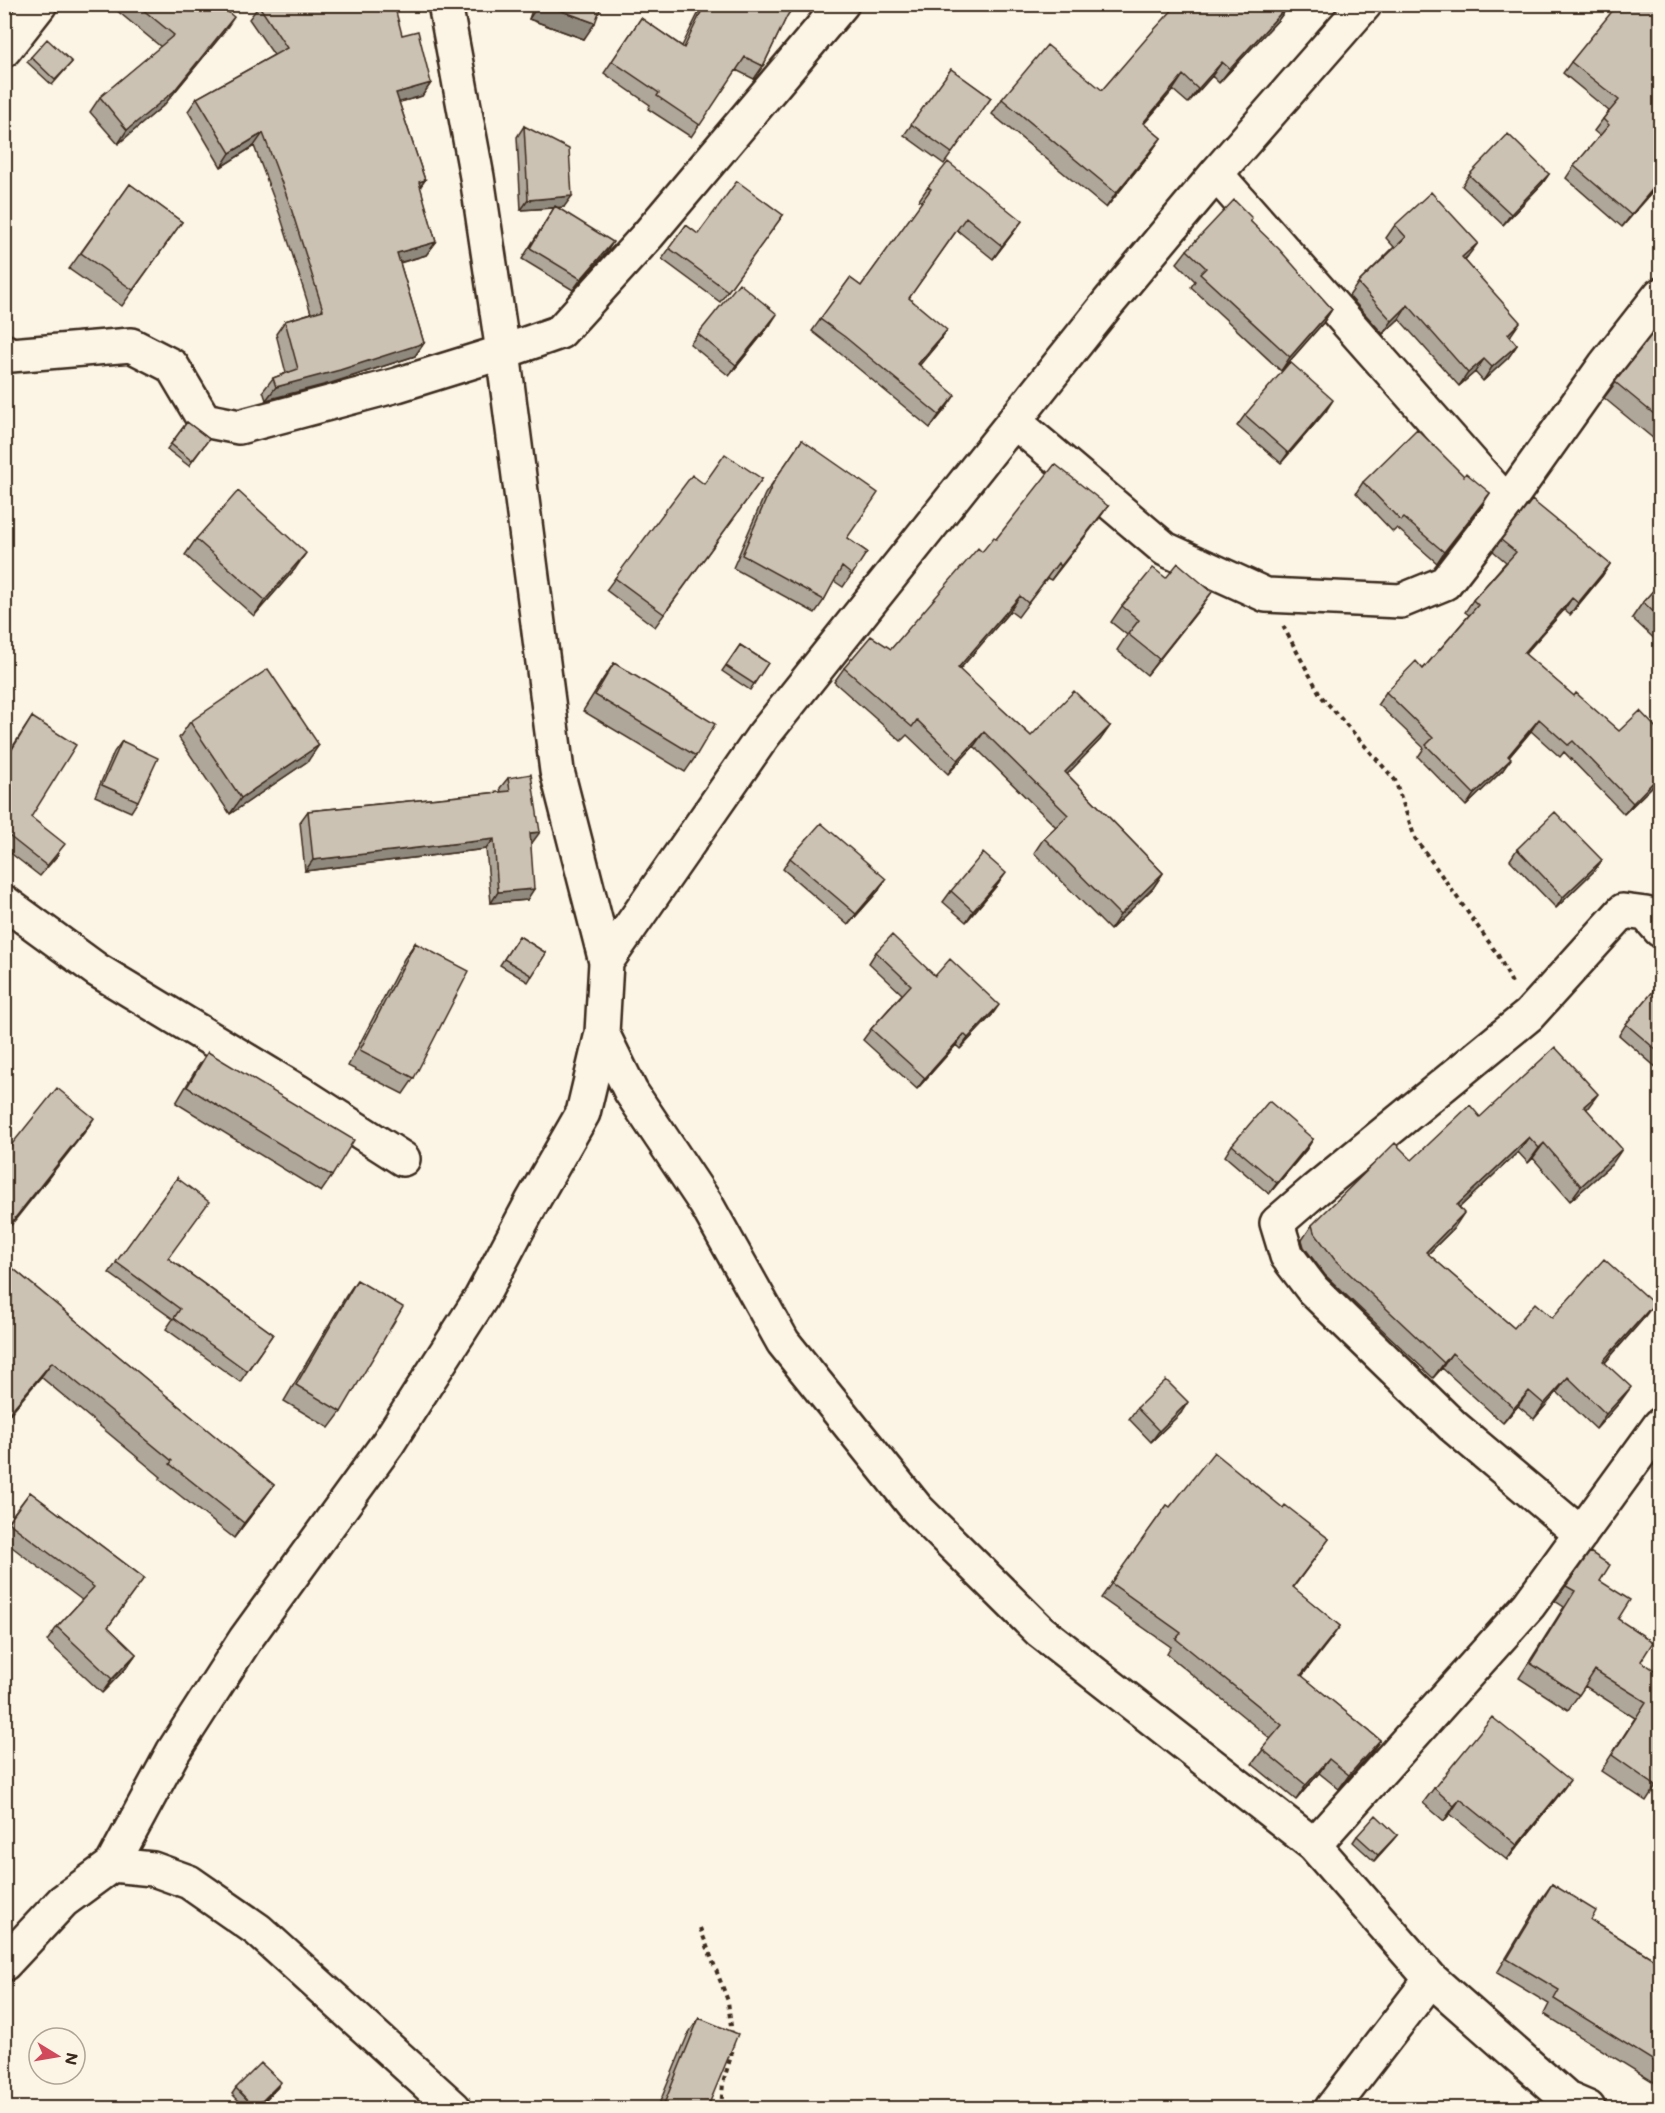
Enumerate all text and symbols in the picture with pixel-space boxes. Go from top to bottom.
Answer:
north arrow [27,2026,87,2086]
text: N [61,2051,84,2067]

